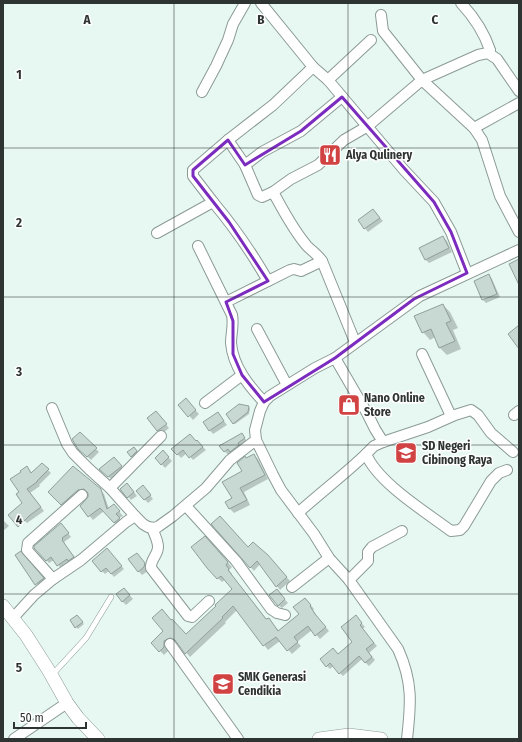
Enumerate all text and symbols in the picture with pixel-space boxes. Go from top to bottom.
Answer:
text: A [82,12,91,27]
text: B [257,12,265,27]
text: C [432,12,439,27]
text: 1 [16,67,22,82]
restaurant icon: Alya Qulinery [317,142,343,168]
place label: Alya Qulinery [345,148,413,162]
text: 2 [15,215,22,230]
text: 3 [15,364,22,379]
place label: Nano Online Store [364,391,425,419]
shop icon: Nano Online Store [336,392,362,418]
place label: SD Negeri Cibinong Raya [422,439,492,467]
school or university icon: SD Negeri Cibinong Raya [393,440,419,466]
text: 4 [16,512,23,527]
text: 5 [16,660,22,675]
place label: SMK Generasi Cendikia [238,670,306,698]
school or university icon: SMK Generasi Cendikia [210,671,236,697]
scale bar [14,704,86,730]
text: 50 m [20,711,44,725]

